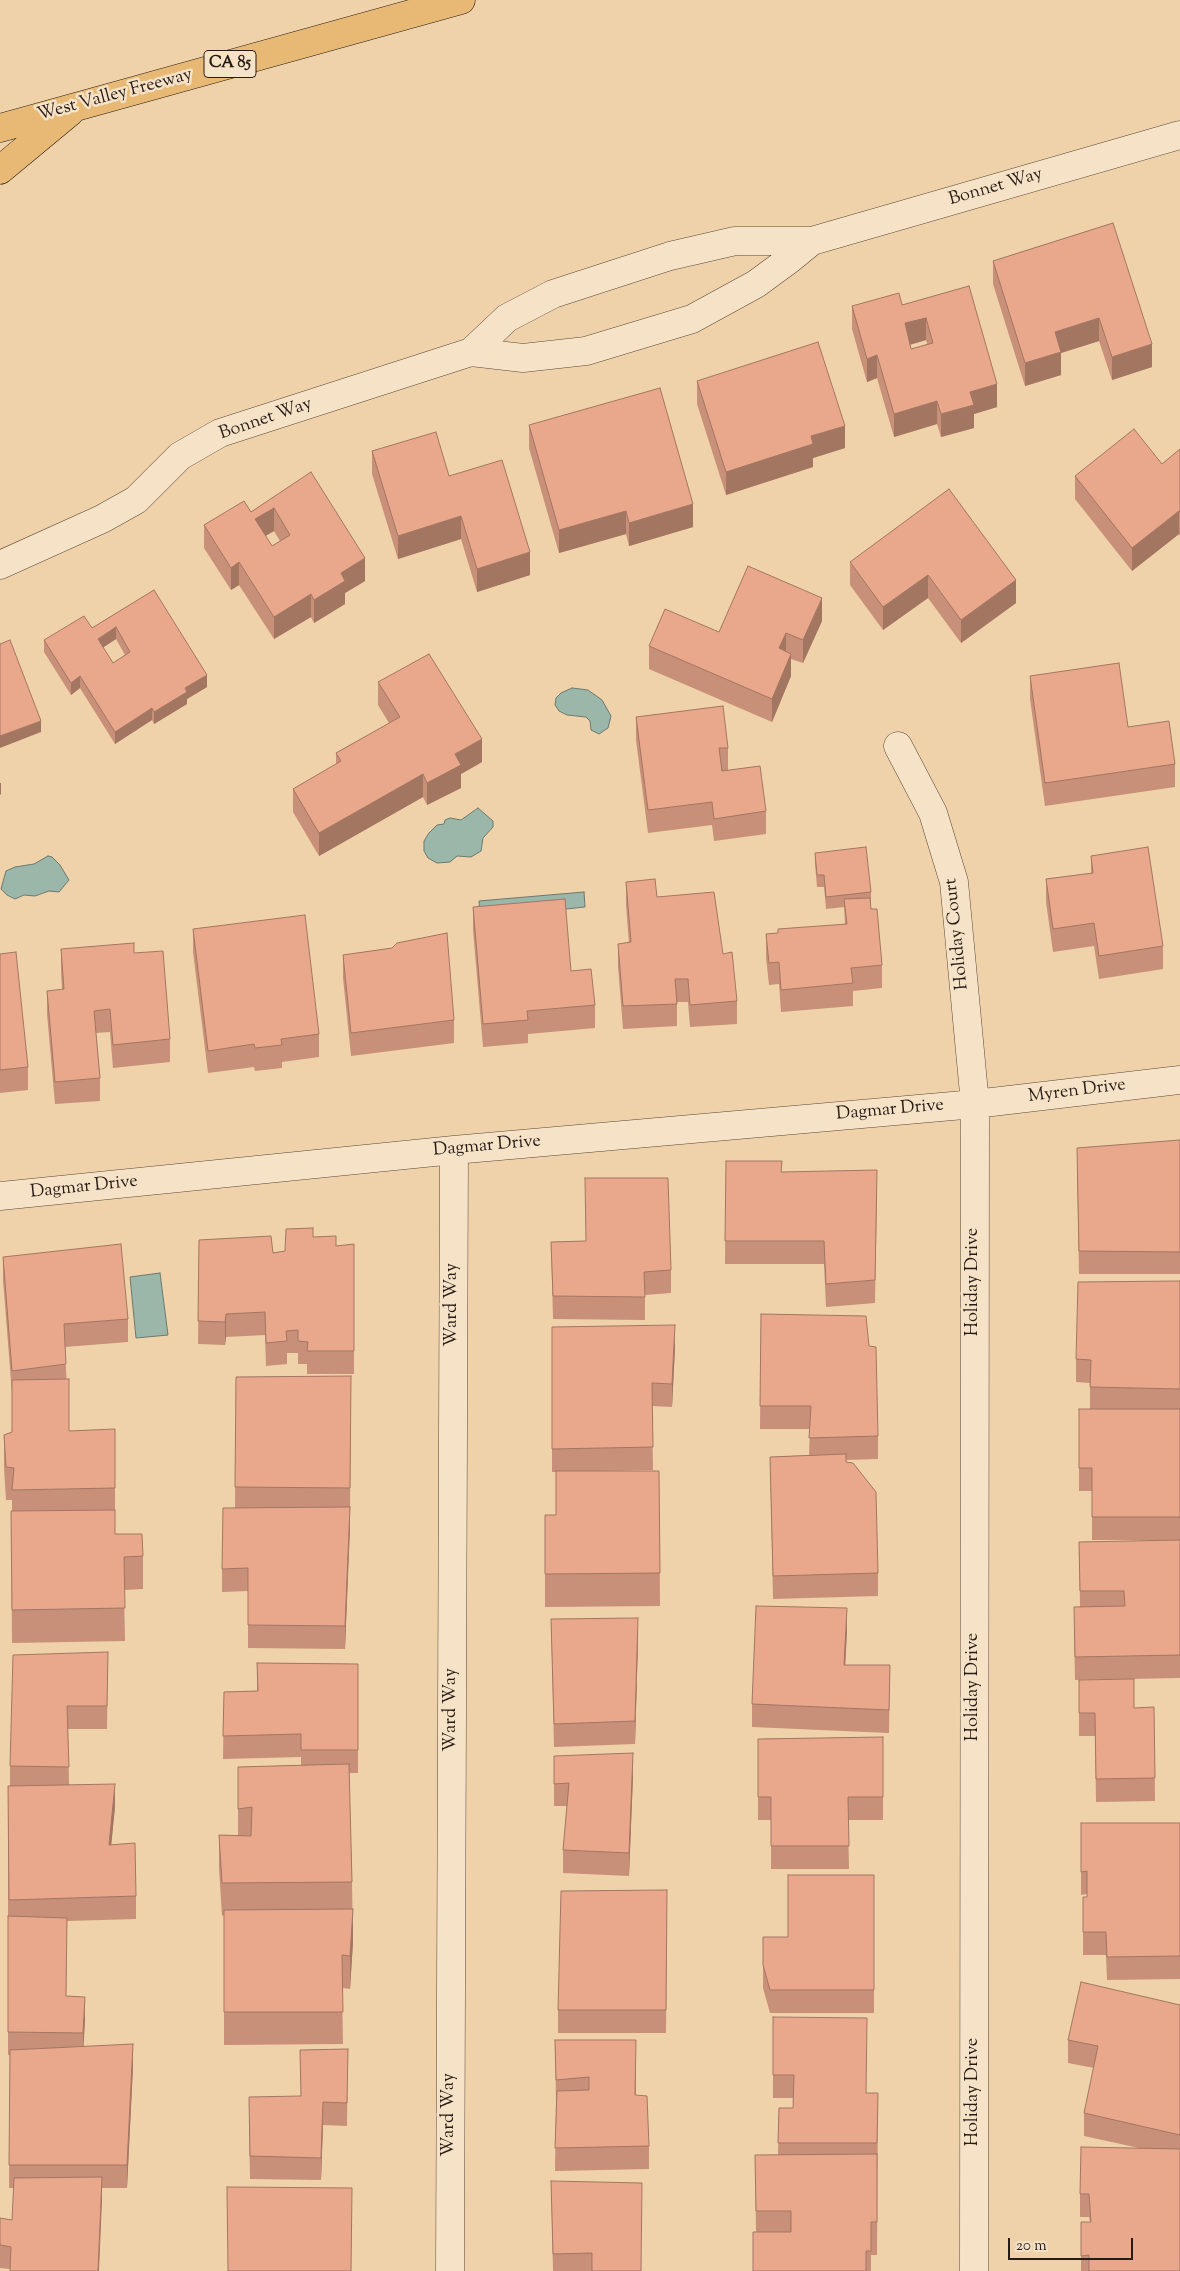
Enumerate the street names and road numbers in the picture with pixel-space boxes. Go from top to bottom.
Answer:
road number: CA 85 [204,51,256,78]
street label: West Valley Freeway [35,65,195,127]
street label: Bonnet Way [947,164,1045,212]
street label: Bonnet Way [217,394,315,446]
street label: Holiday Court [941,877,975,991]
street label: Myren Drive [1027,1075,1127,1109]
street label: Dagmar Drive [835,1096,945,1126]
street label: Dagmar Drive [432,1132,542,1162]
street label: Dagmar Drive [29,1172,139,1204]
street label: Holiday Drive [963,1228,985,1336]
street label: Ward Way [442,1263,464,1347]
street label: Holiday Drive [963,1633,985,1741]
street label: Ward Way [441,1668,463,1752]
street label: Holiday Drive [963,2038,985,2146]
street label: Ward Way [439,2073,461,2157]

